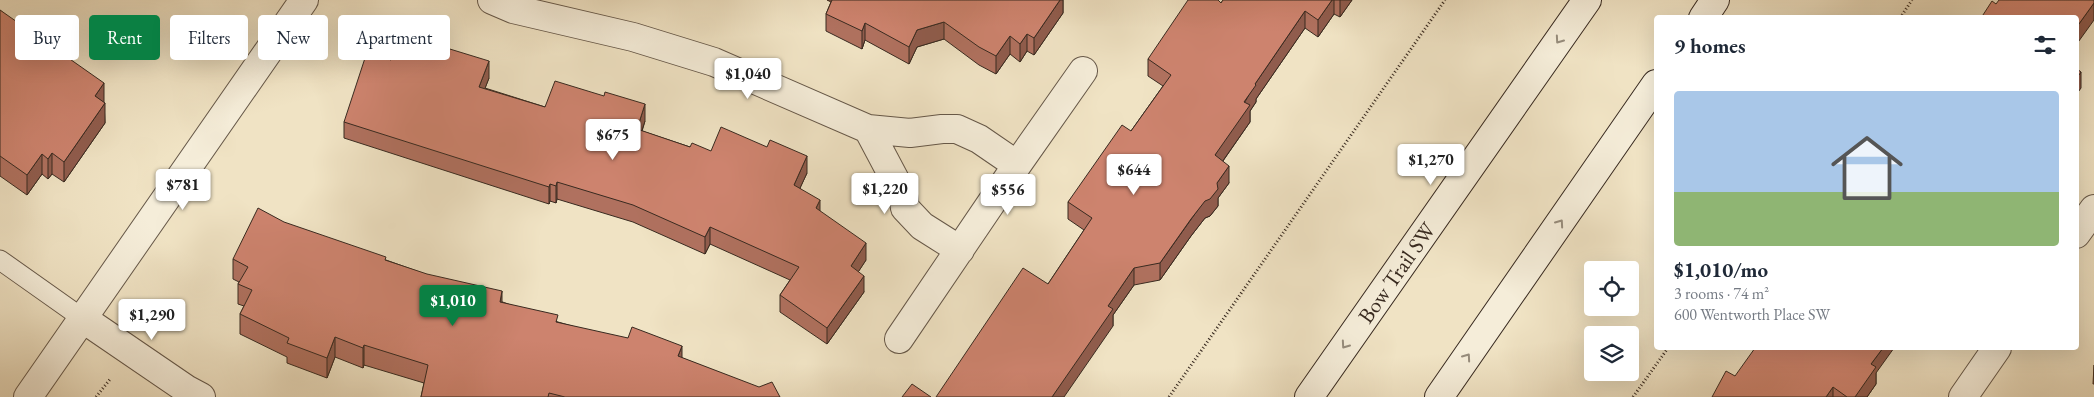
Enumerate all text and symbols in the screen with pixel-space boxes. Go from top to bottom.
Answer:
chip: Buy [15,15,79,60]
chip: Rent [89,15,160,60]
chip: Filters [170,15,248,60]
chip: New [258,15,328,60]
chip: Apartment [338,15,450,60]
icon: filters [2031,31,2059,59]
text: 9 homes [1674,32,1746,59]
one-way arrow [1556,34,1565,44]
pin: $1,040 [707,58,789,100]
text: $1,040 [725,63,771,84]
pin: $675 [583,119,643,161]
icon: home [1822,123,1912,213]
text: $675 [597,124,629,145]
pin: $1,270 [1390,144,1472,186]
text: $1,270 [1408,149,1454,170]
pin: $644 [1104,154,1164,196]
text: $644 [1118,159,1150,180]
pin: $781 [153,168,213,211]
pin: $1,220 [844,172,926,215]
text: $781 [167,174,199,195]
pin: $556 [978,174,1038,216]
text: $1,220 [862,178,908,199]
text: $556 [992,179,1024,200]
street label: Bow Trail SW [1351,216,1442,329]
one-way arrow [1554,220,1563,229]
text: $1,010/mo [1674,256,1768,283]
map controls [1584,261,1639,381]
button: locate [1584,261,1639,316]
text: 3 rooms · 74 m² [1674,283,1769,304]
pin: $1,010 [412,284,494,327]
text: $1,010 [430,290,476,311]
pin: $1,290 [111,298,193,341]
text: $1,290 [129,304,175,325]
text: 600 Wentworth Place SW [1674,304,1830,325]
button: layers [1584,326,1639,381]
one-way arrow [1342,339,1351,349]
one-way arrow [1461,353,1470,363]

